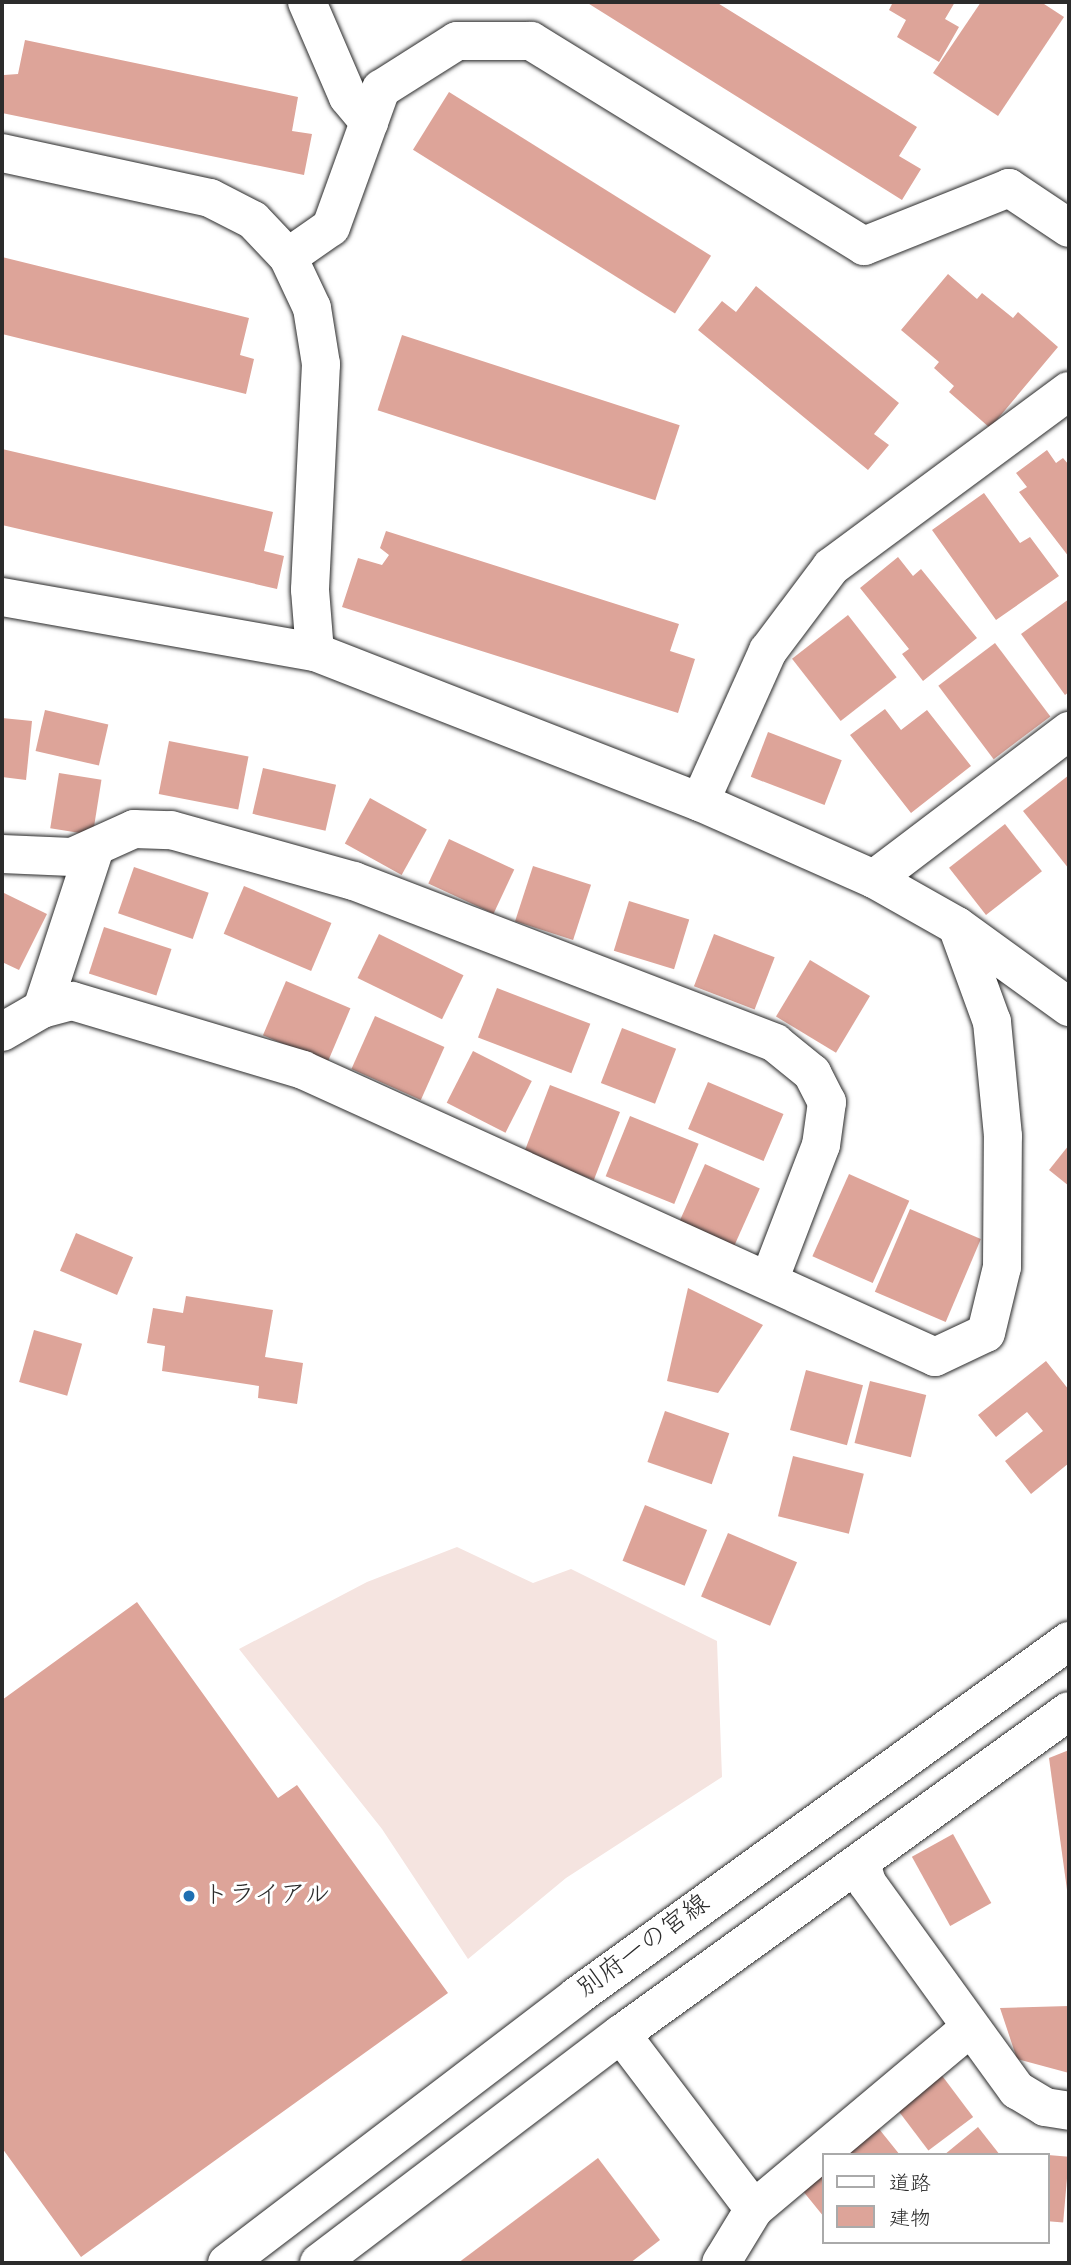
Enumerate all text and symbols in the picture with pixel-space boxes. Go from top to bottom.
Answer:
place label: トライアル [203,1880,333,1912]
marker: トライアル [181,1888,197,1904]
street label: 別府一の宮線 [572,1889,716,2005]
legend [822,2153,1050,2244]
text: 道路 [889,2170,931,2198]
text: 建物 [889,2205,931,2233]

